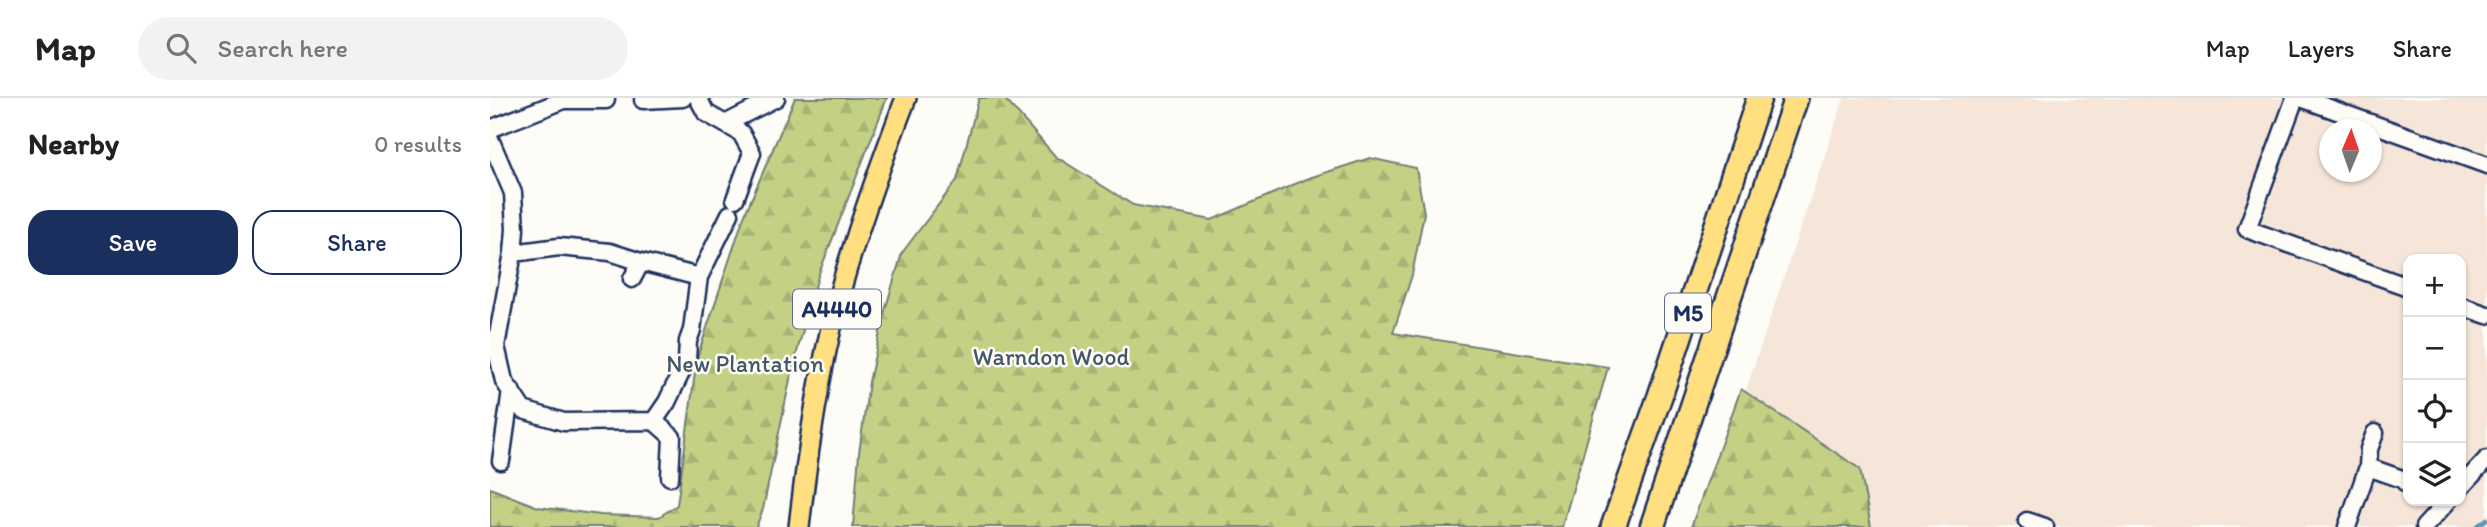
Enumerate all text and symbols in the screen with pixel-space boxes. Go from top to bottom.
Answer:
search box [138,17,628,80]
text: Map [35,29,96,68]
icon: search [162,29,200,67]
text: Search here [218,32,348,64]
text: Map [2206,34,2250,63]
text: Layers [2288,34,2355,63]
text: Share [2393,34,2452,63]
north arrow [2319,119,2382,182]
text: Nearby [28,125,119,162]
text: 0 results [374,130,462,158]
button: Save [28,210,238,275]
button: Share [252,210,462,275]
map controls [2403,254,2466,506]
button: + [2403,254,2466,317]
road number: A4440 [793,290,881,328]
road number: M5 [1665,294,1711,332]
button: − [2403,317,2466,380]
park label: Warndon Wood [973,342,1129,371]
park label: New Plantation [666,349,824,378]
button: locate [2403,380,2466,443]
button: layers [2403,443,2466,506]

